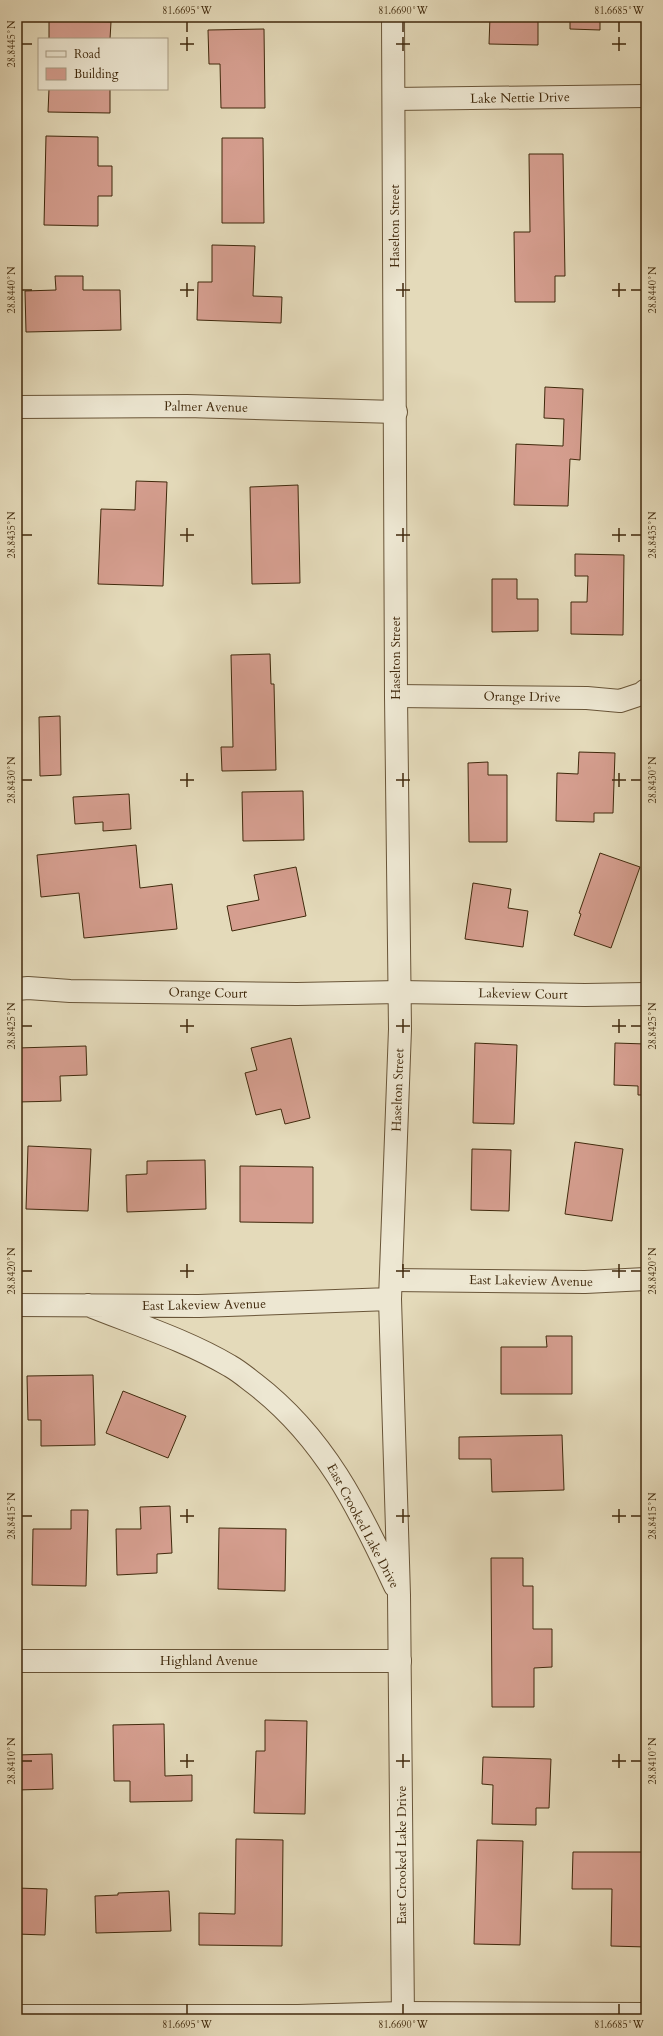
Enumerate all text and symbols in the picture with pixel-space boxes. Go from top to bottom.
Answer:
text: 81.6695°W [162,4,213,18]
text: 81.6690°W [378,4,429,18]
text: 81.6685°W [594,4,645,18]
text: 28.8445°N [5,20,19,67]
legend [38,38,168,90]
text: Road [74,46,101,62]
text: Building [74,66,119,82]
street label: Lake Nettie Drive [470,88,570,108]
street label: Haselton Street [386,184,404,268]
text: 28.8440°N [5,266,19,313]
text: 28.8440°N [646,266,660,313]
street label: Palmer Avenue [164,397,248,417]
text: 28.8435°N [5,511,19,558]
text: 28.8435°N [646,511,660,558]
street label: Haselton Street [387,616,405,700]
street label: Orange Drive [483,687,561,707]
text: 28.8430°N [5,756,19,803]
text: 28.8430°N [646,756,660,803]
street label: Orange Court [169,983,247,1003]
street label: Lakeview Court [478,984,568,1004]
text: 28.8425°N [5,1002,19,1049]
text: 28.8425°N [646,1002,660,1049]
street label: Haselton Street [388,1048,408,1132]
text: 28.8420°N [5,1247,19,1294]
text: 28.8420°N [646,1247,660,1294]
street label: East Lakeview Avenue [469,1271,593,1291]
street label: East Lakeview Avenue [142,1295,266,1315]
street label: East Crooked Lake Drive [322,1460,404,1592]
text: 28.8415°N [5,1492,19,1539]
text: 28.8415°N [646,1492,660,1539]
street label: Highland Avenue [160,1652,258,1670]
text: 28.8410°N [5,1737,19,1784]
text: 28.8410°N [646,1737,660,1784]
street label: East Crooked Lake Drive [393,1785,411,1924]
text: 81.6695°W [162,2018,213,2032]
text: 81.6690°W [378,2018,429,2032]
text: 81.6685°W [594,2018,645,2032]

